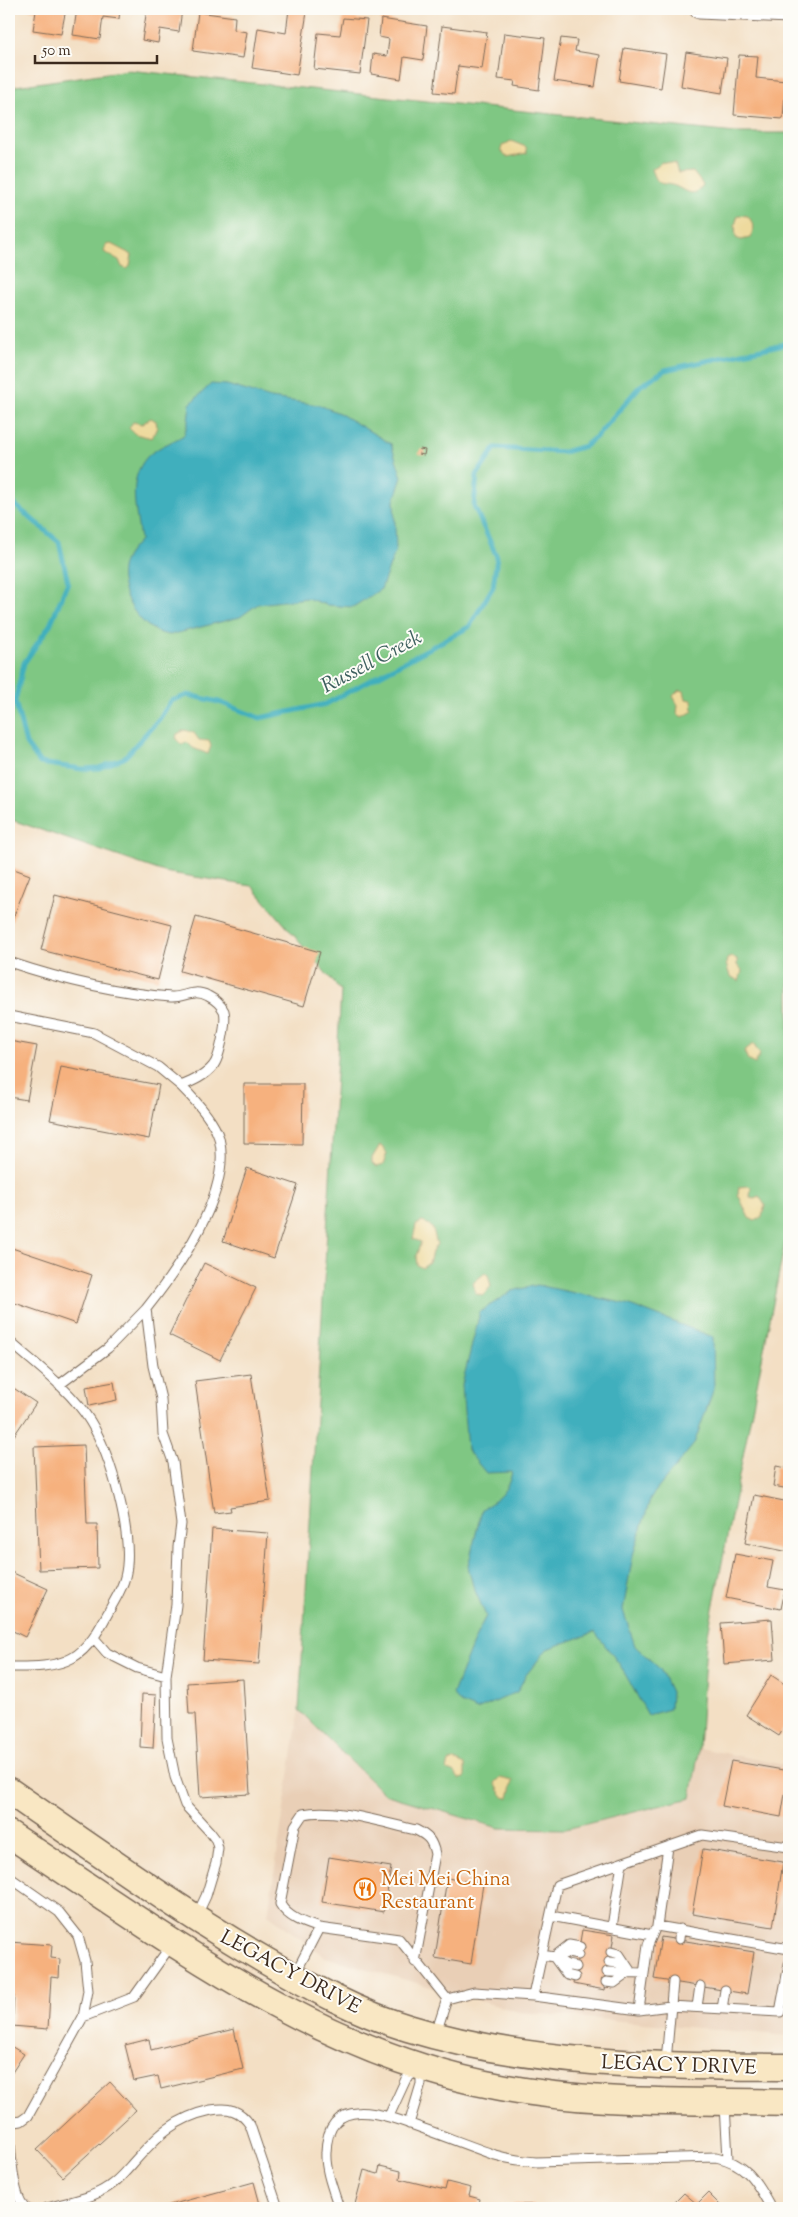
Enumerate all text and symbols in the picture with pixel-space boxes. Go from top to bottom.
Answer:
scale bar [35,32,158,64]
text: 50 m [41,41,71,62]
water label: Russell Creek [316,623,428,702]
place label: Mei Mei China Restaurant [381,1866,510,1918]
restaurant icon: Mei Mei China Restaurant [353,1877,377,1901]
street label: LEGACY DRIVE [214,1924,365,2022]
street label: LEGACY DRIVE [601,2049,757,2084]

